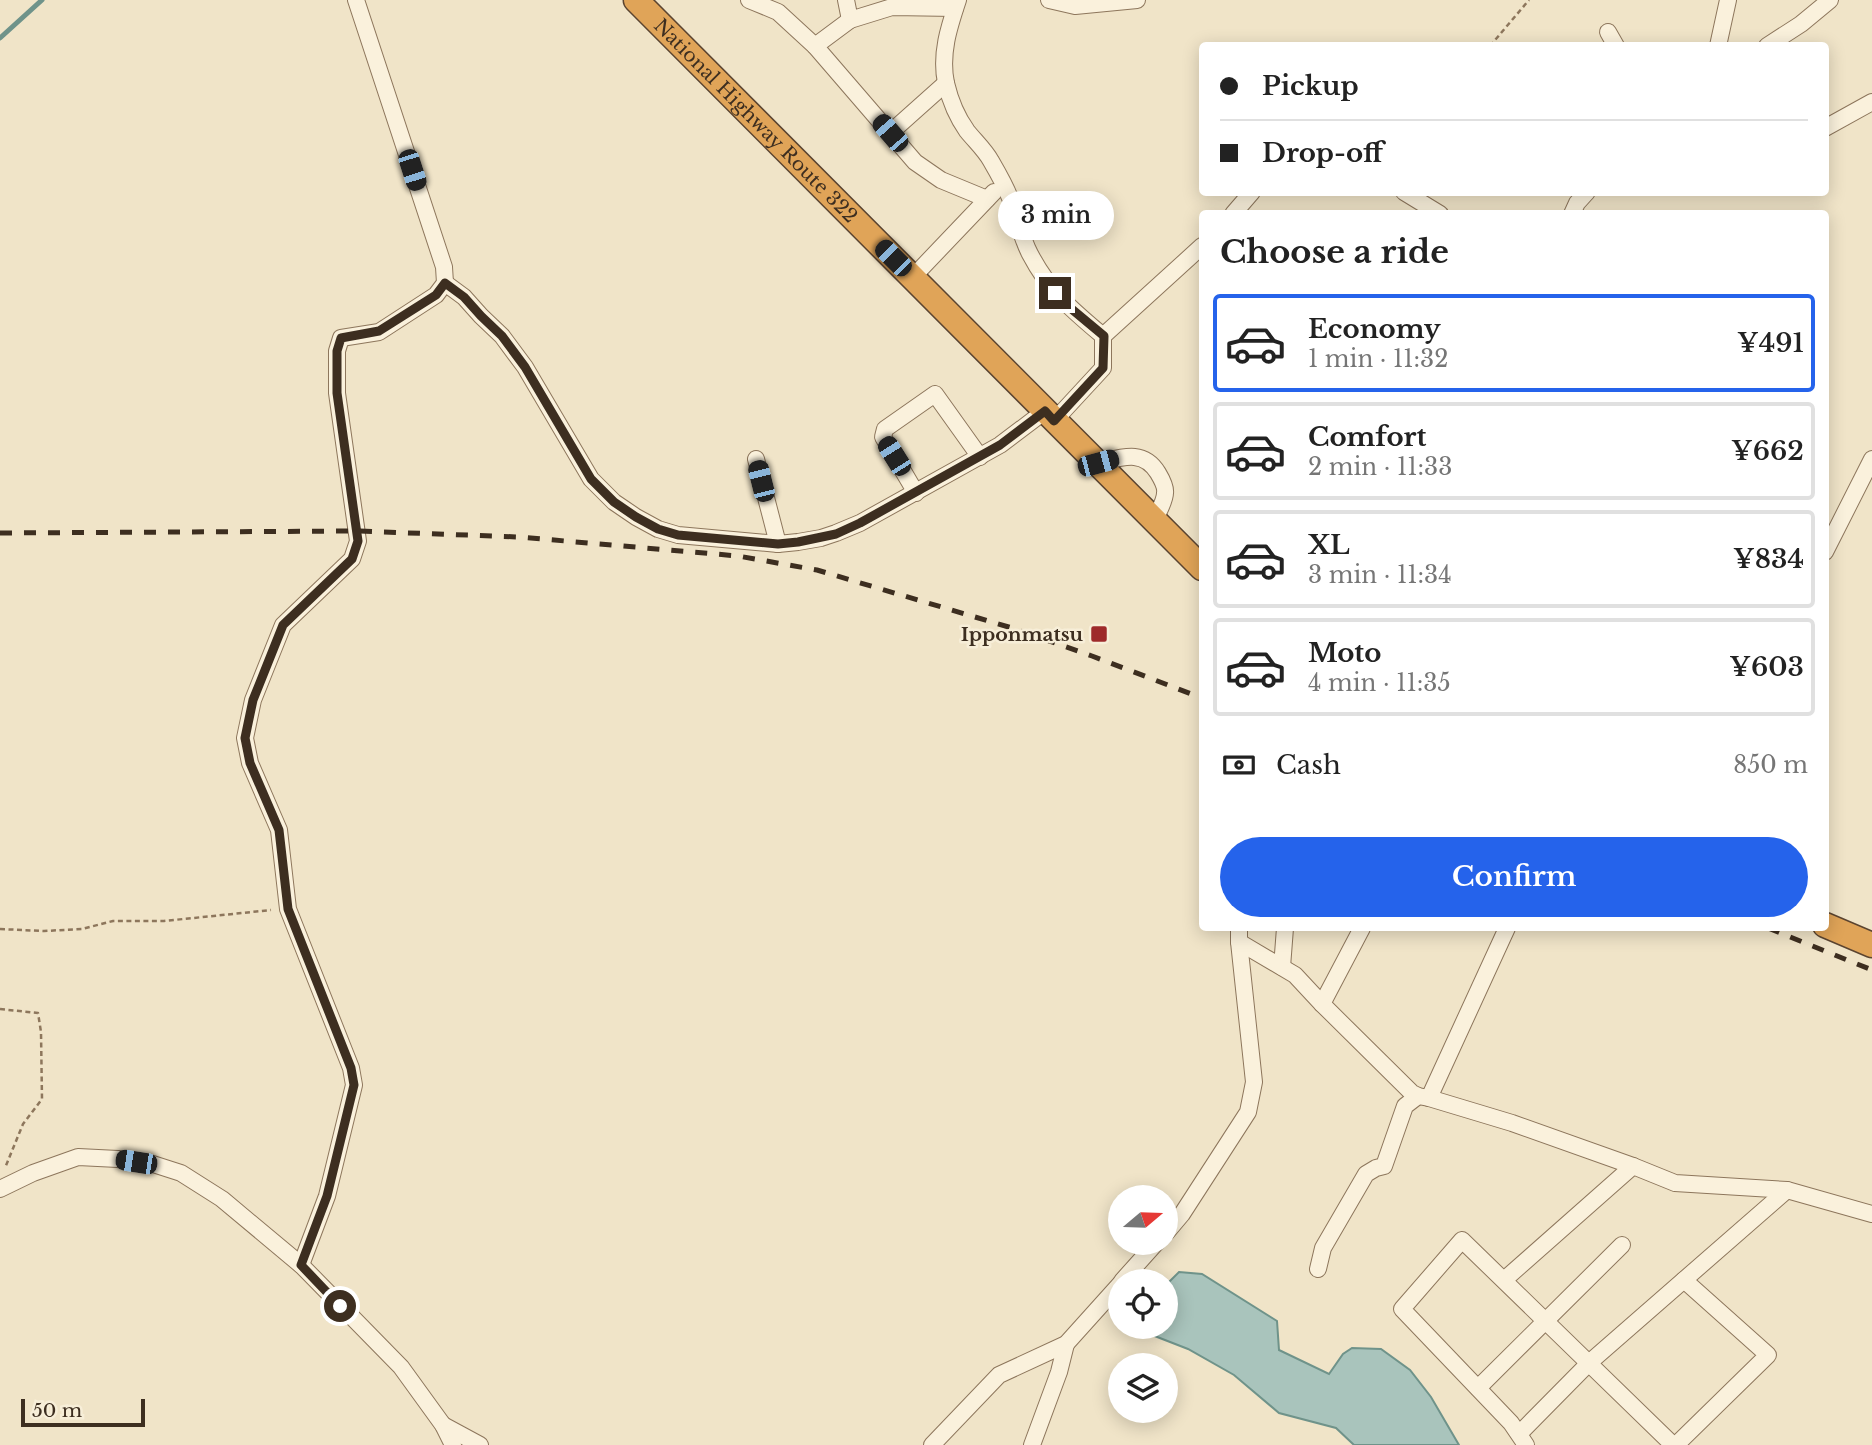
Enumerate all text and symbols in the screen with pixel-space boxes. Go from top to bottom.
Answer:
street label: National Highway Route 322 [650,14,862,227]
text: Pickup [1262,70,1359,102]
car [869,110,912,156]
text: Drop-off [1262,137,1383,169]
car [396,147,429,193]
callout: 3 min [997,191,1113,240]
text: 3 min [1021,201,1091,229]
text: Choose a ride [1220,232,1449,272]
car [871,236,916,280]
route end [1039,277,1071,309]
icon: car [1224,312,1287,375]
text: Economy [1308,313,1441,345]
text: ¥491 [1737,327,1804,359]
text: 1 min · 11:32 [1308,345,1448,373]
icon: car [1224,420,1287,483]
text: Comfort [1308,421,1426,453]
car [874,433,915,479]
text: ¥662 [1731,435,1804,467]
car [1075,447,1122,479]
text: 2 min · 11:33 [1308,453,1452,481]
car [746,458,777,504]
icon: car [1224,528,1287,591]
text: XL [1308,529,1350,561]
text: ¥834 [1733,543,1804,575]
text: 3 min · 11:34 [1308,561,1452,589]
place label: Ipponmatsu [961,623,1084,646]
marker: Ipponmatsu [1089,624,1109,644]
icon: car [1224,636,1287,699]
text: Moto [1308,637,1381,669]
text: ¥603 [1729,651,1804,683]
text: 4 min · 11:35 [1308,669,1451,697]
icon: cash [1220,746,1258,784]
text: Cash [1276,749,1341,781]
text: 850 m [1733,751,1808,779]
button: Confirm [1220,837,1808,917]
car [114,1148,159,1176]
north arrow [1108,1185,1178,1255]
map controls [1108,1185,1178,1423]
button: locate [1108,1269,1178,1339]
route start [324,1290,356,1322]
button: layers [1108,1353,1178,1423]
scale bar [21,1396,145,1428]
text: 50 m [32,1399,82,1422]

